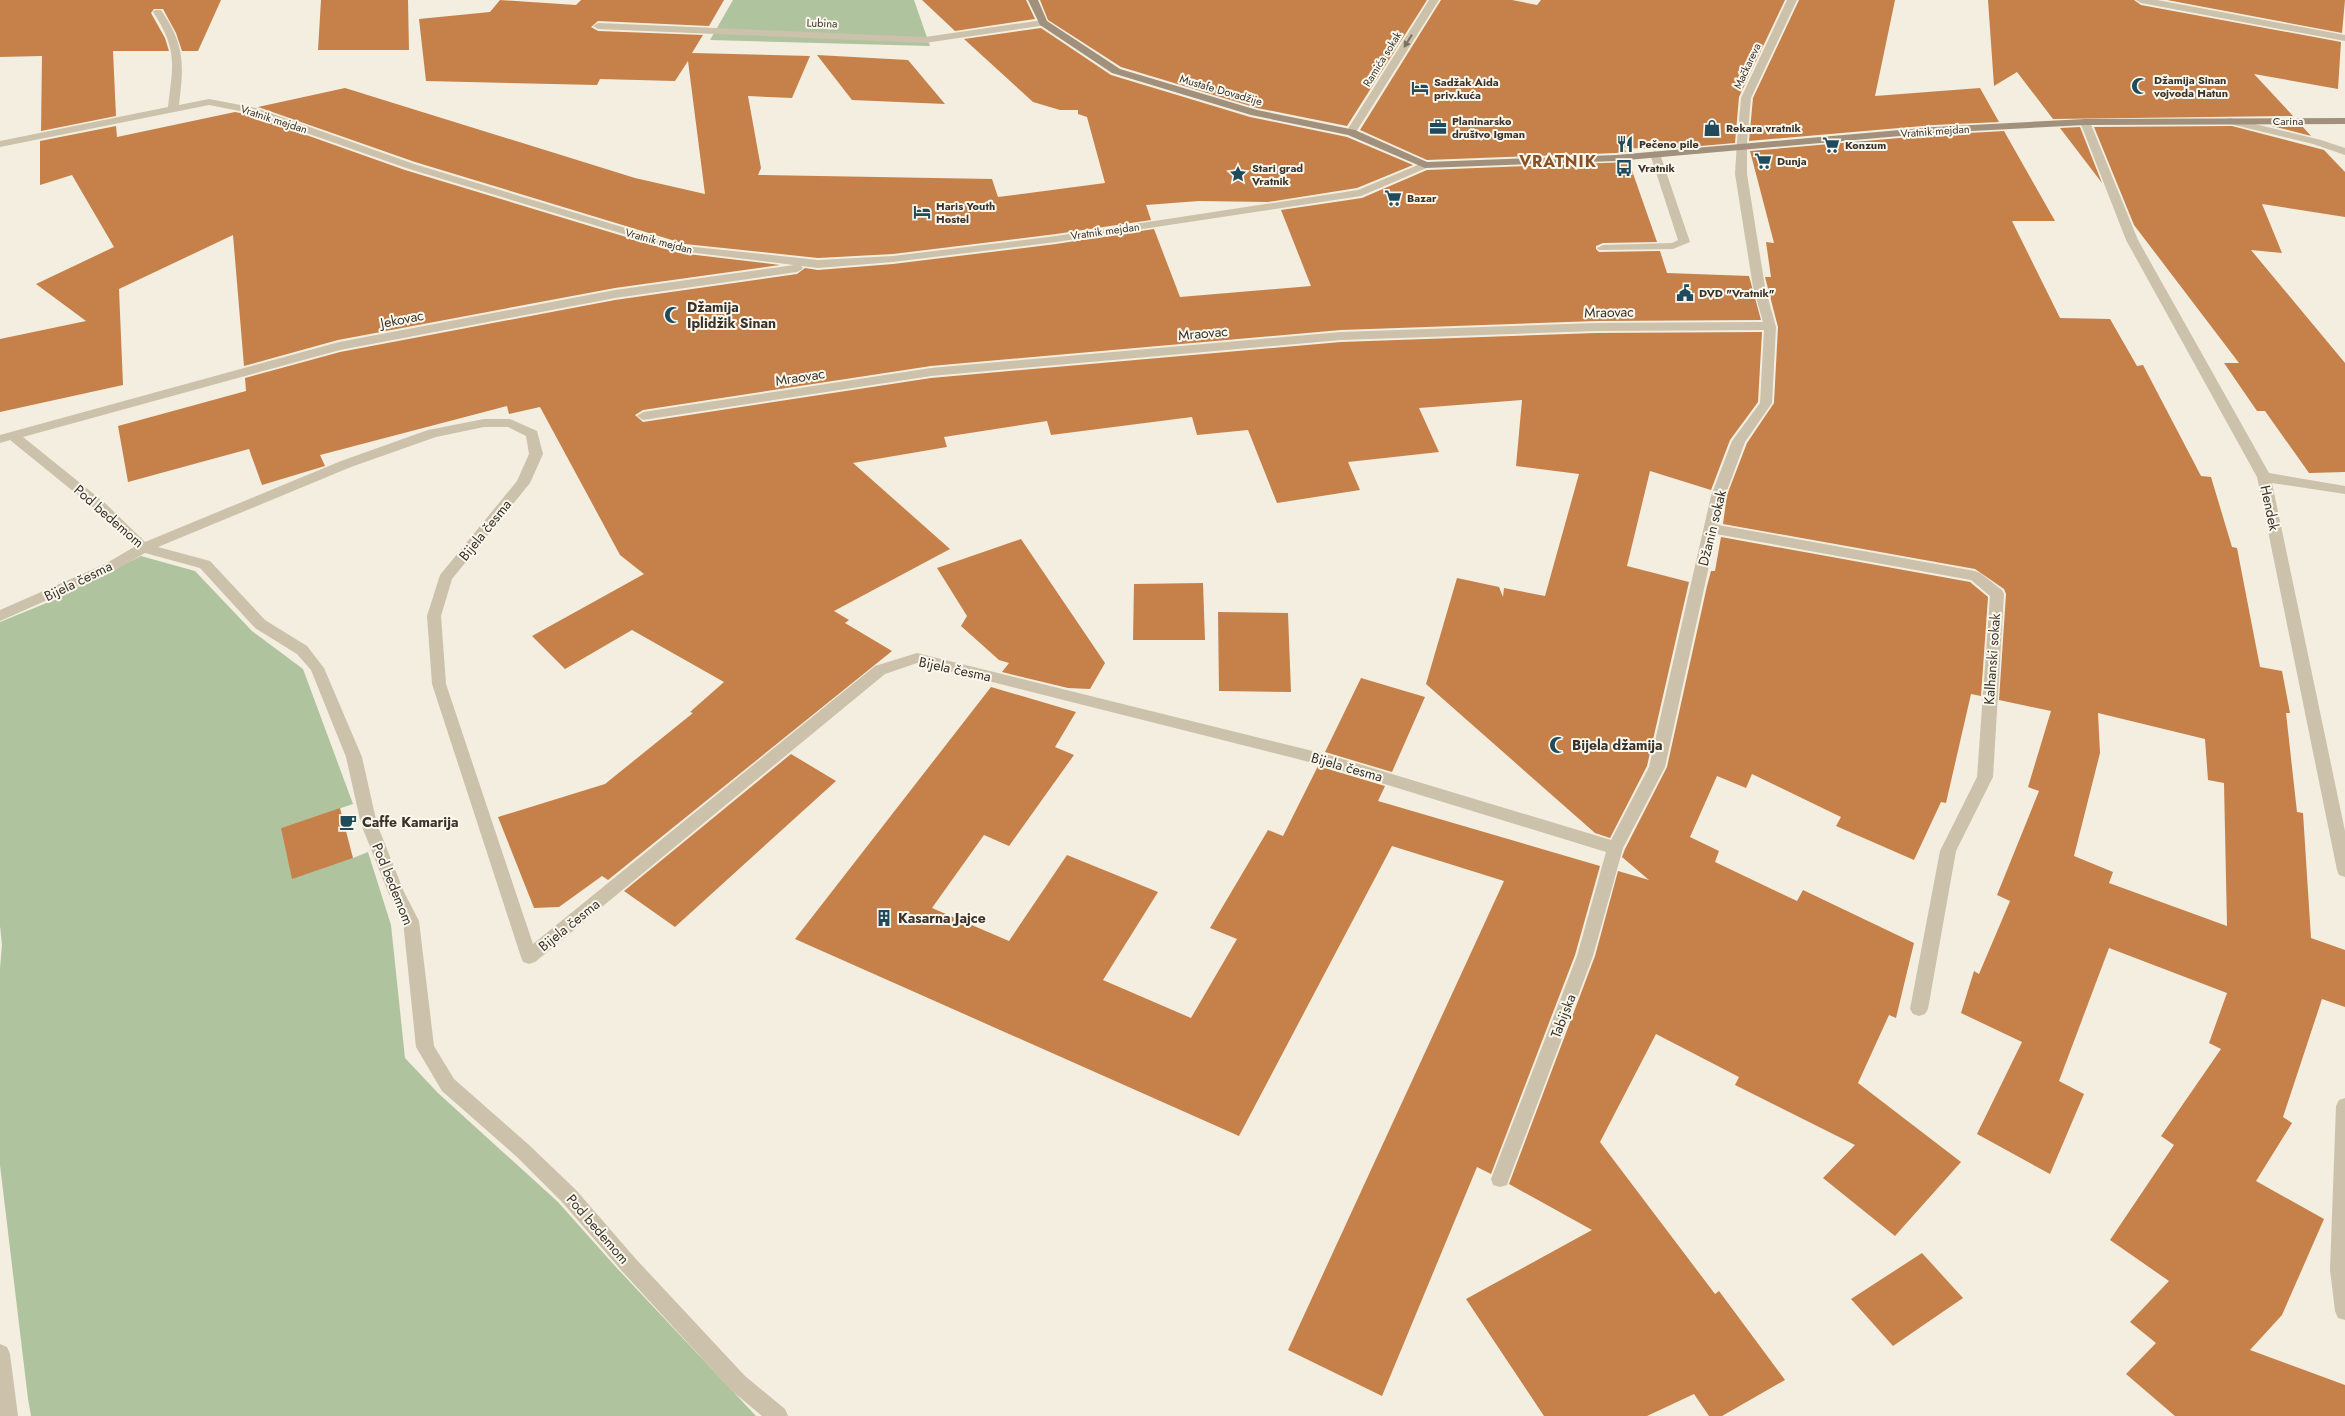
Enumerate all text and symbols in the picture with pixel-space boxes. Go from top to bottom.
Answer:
street label: Lubina [806,14,838,32]
street label: Ramića sokak [1359,28,1405,90]
one-way arrow [1404,35,1413,48]
street label: Mačkareva [1729,40,1765,92]
street label: Mustafe Dovadžije [1178,71,1264,110]
place label: Džamija Sinan vojvoda Hatun [2153,72,2228,101]
place label: Sadžak Aida priv.kuća [1434,74,1499,103]
mosque icon: Džamija Sinan vojvoda Hatun [2130,76,2150,96]
hotel icon: Sadžak Aida priv.kuća [1410,78,1430,98]
street label: Vratnik mejdan [239,101,309,137]
place label: Planinarsko društvo Igman [1452,113,1525,142]
street label: Carina [2273,113,2303,129]
office icon: Planinarsko društvo Igman [1428,117,1448,137]
shop icon: Rekara vratnik [1702,118,1722,138]
place label: Rekara vratnik [1726,120,1802,136]
street label: Vratnik mejdan [1900,121,1970,141]
restaurant icon: Pečeno pile [1615,134,1635,154]
supermarket icon: Konzum [1821,135,1841,155]
place label: Pečeno pile [1639,136,1699,152]
place label: Konzum [1845,137,1886,153]
district label: VRATNIK [1518,150,1597,173]
supermarket icon: Dunja [1753,151,1773,171]
place label: Dunja [1777,153,1807,169]
bus stop icon: Vratnik [1614,158,1634,178]
place label: Stari grad Vratnik [1251,160,1303,189]
place label: Vratnik [1637,160,1676,176]
place icon: Stari grad Vratnik [1228,164,1248,184]
supermarket icon: Bazar [1383,188,1403,208]
place label: Bazar [1407,190,1437,206]
place label: Haris Youth Hostel [936,198,995,227]
hotel icon: Haris Youth Hostel [912,202,932,222]
street label: Vratnik mejdan [1070,218,1140,244]
street label: Vratnik mejdan [623,224,695,258]
public building icon: DVD "Vratnik" [1675,283,1695,303]
place label: DVD "Vratnik" [1699,285,1775,301]
place label: Džamija Iplidžik Sinan [687,297,776,333]
street label: Mraovac [1584,302,1634,322]
street label: Jekovac [377,305,425,333]
mosque icon: Džamija Iplidžik Sinan [663,305,683,325]
street label: Mraovac [1177,321,1229,345]
street label: Mraovac [774,363,826,391]
street label: Pod bedemom [70,480,148,552]
street label: Hendek [2255,483,2285,533]
street label: Džanin sokak [1693,487,1731,568]
street label: Bijela česma [454,495,516,565]
street label: Bijela česma [41,556,115,606]
street label: Kalhanski sokak [1979,612,2005,705]
street label: Bijela česma [917,652,993,686]
mosque icon: Bijela džamija [1548,735,1568,755]
place label: Bijela džamija [1572,735,1663,755]
street label: Bijela česma [1309,747,1385,787]
cafe icon: Caffe Kamarija [338,812,358,832]
place label: Caffe Kamarija [362,812,459,832]
street label: Pod bedemom [367,840,419,928]
street label: Bijela česma [534,894,604,956]
building icon: Kasarna Jajce [874,908,894,928]
place label: Kasarna Jajce [898,908,986,928]
street label: Tabijska [1546,991,1580,1041]
street label: Pod bedemom [562,1190,634,1268]

